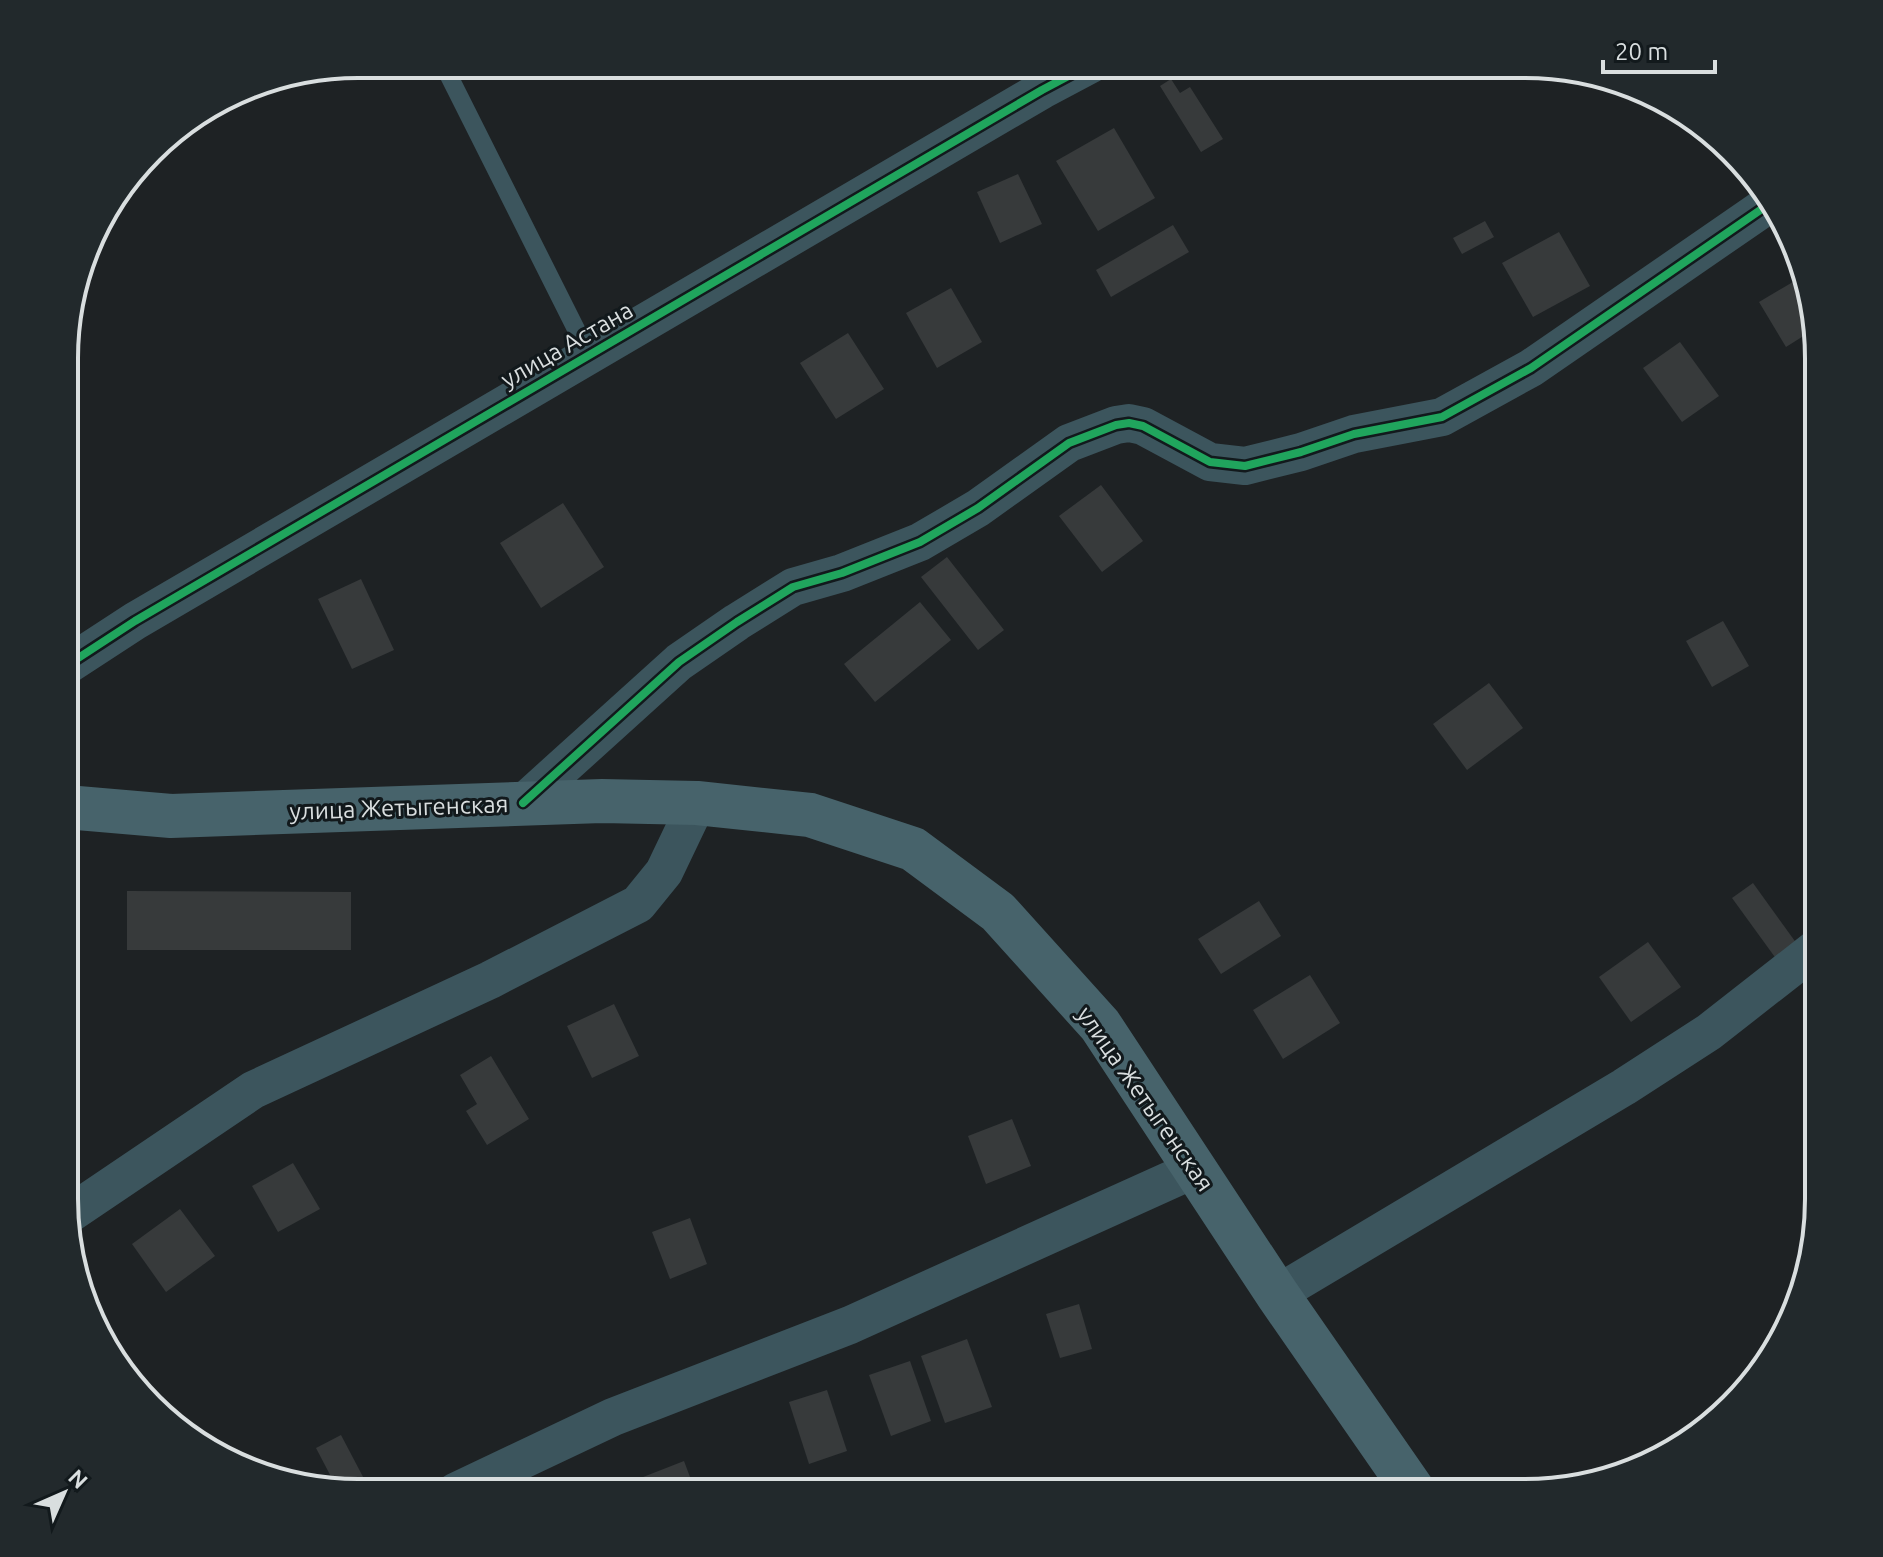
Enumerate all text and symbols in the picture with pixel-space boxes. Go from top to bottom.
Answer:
scale bar [1603,24,1715,74]
text: 20 m [1615,38,1668,65]
street label: улица Астана [496,296,637,393]
street label: улица Жетыгенская [289,790,509,825]
street label: улица Жетыгенская [1072,1001,1219,1196]
north arrow [24,1453,104,1533]
text: N [64,1464,93,1493]

